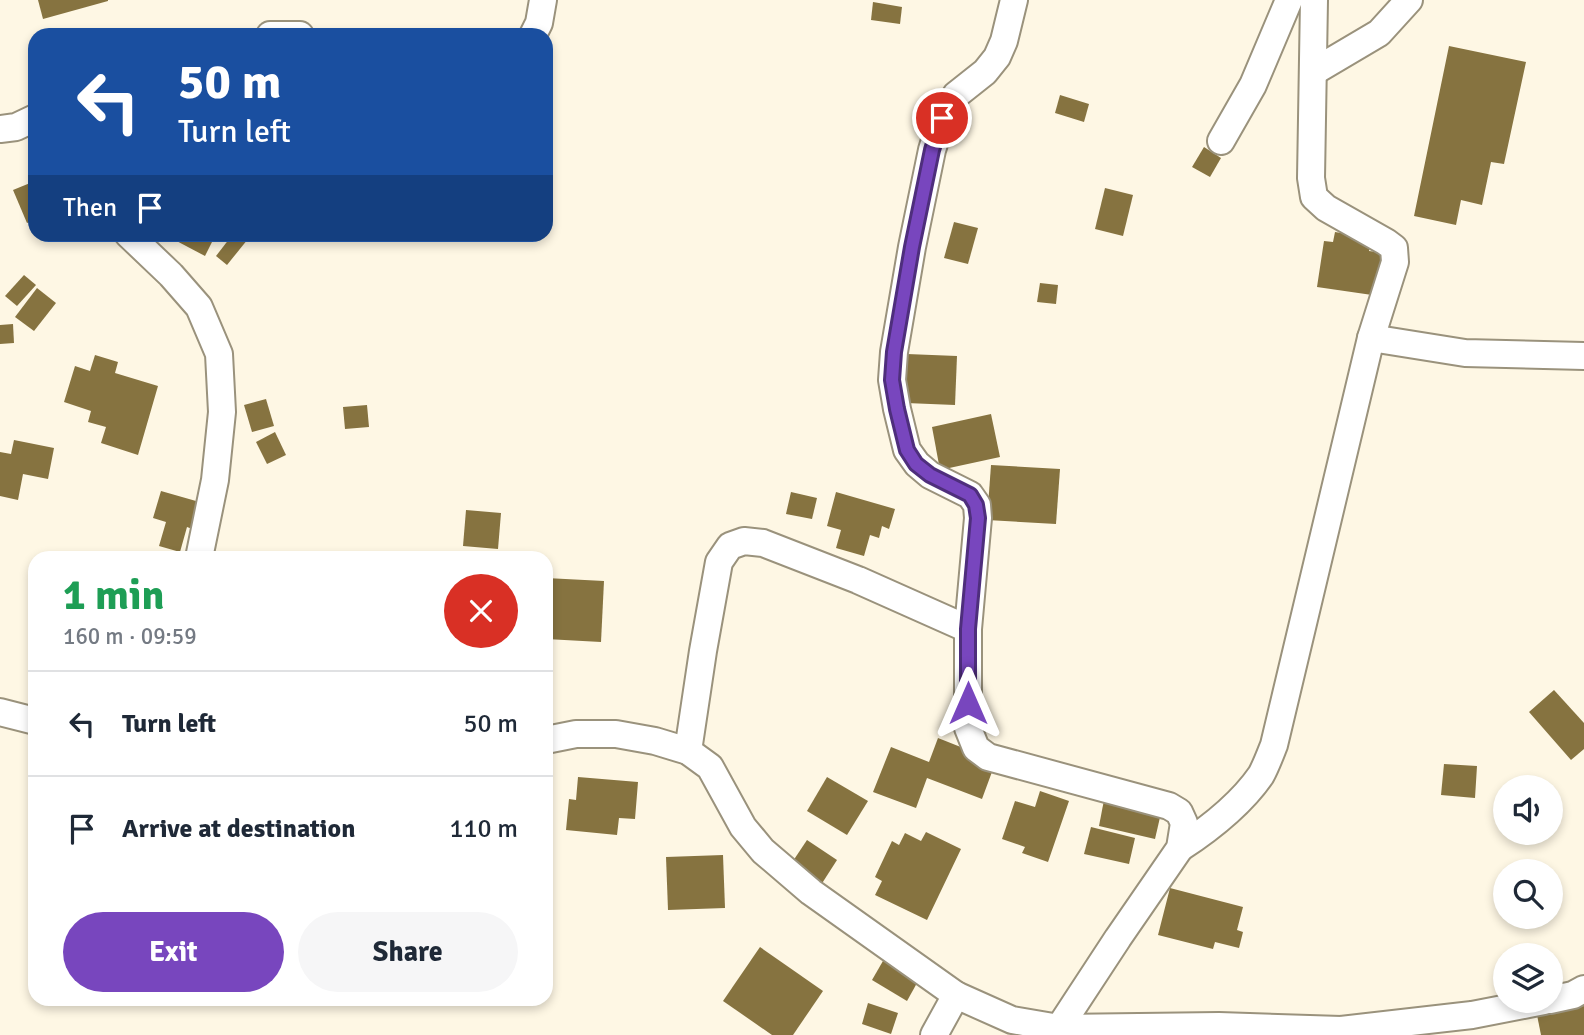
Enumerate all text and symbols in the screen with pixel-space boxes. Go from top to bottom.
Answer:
text: 50 m [178,52,281,112]
icon: left [63,56,154,147]
pin [912,88,972,148]
icon: arrive [923,99,961,137]
text: Turn left [178,112,291,151]
icon: arrive [131,189,169,227]
text: Then [63,192,117,224]
text: 1 min [63,570,164,621]
button: close [444,574,518,648]
text: 160 m · 09:59 [63,622,197,651]
position arrow [931,666,1005,740]
icon: left [63,705,101,743]
text: Turn left [122,708,216,740]
text: 50 m [463,708,518,740]
map controls [1493,775,1563,1013]
button: sound [1493,775,1563,845]
icon: arrive [63,810,101,848]
text: Arrive at destination [122,813,355,845]
text: 110 m [449,813,518,845]
button: search [1493,859,1563,929]
button: Exit [63,912,284,992]
button: Share [298,912,518,992]
button: layers [1493,943,1563,1013]

